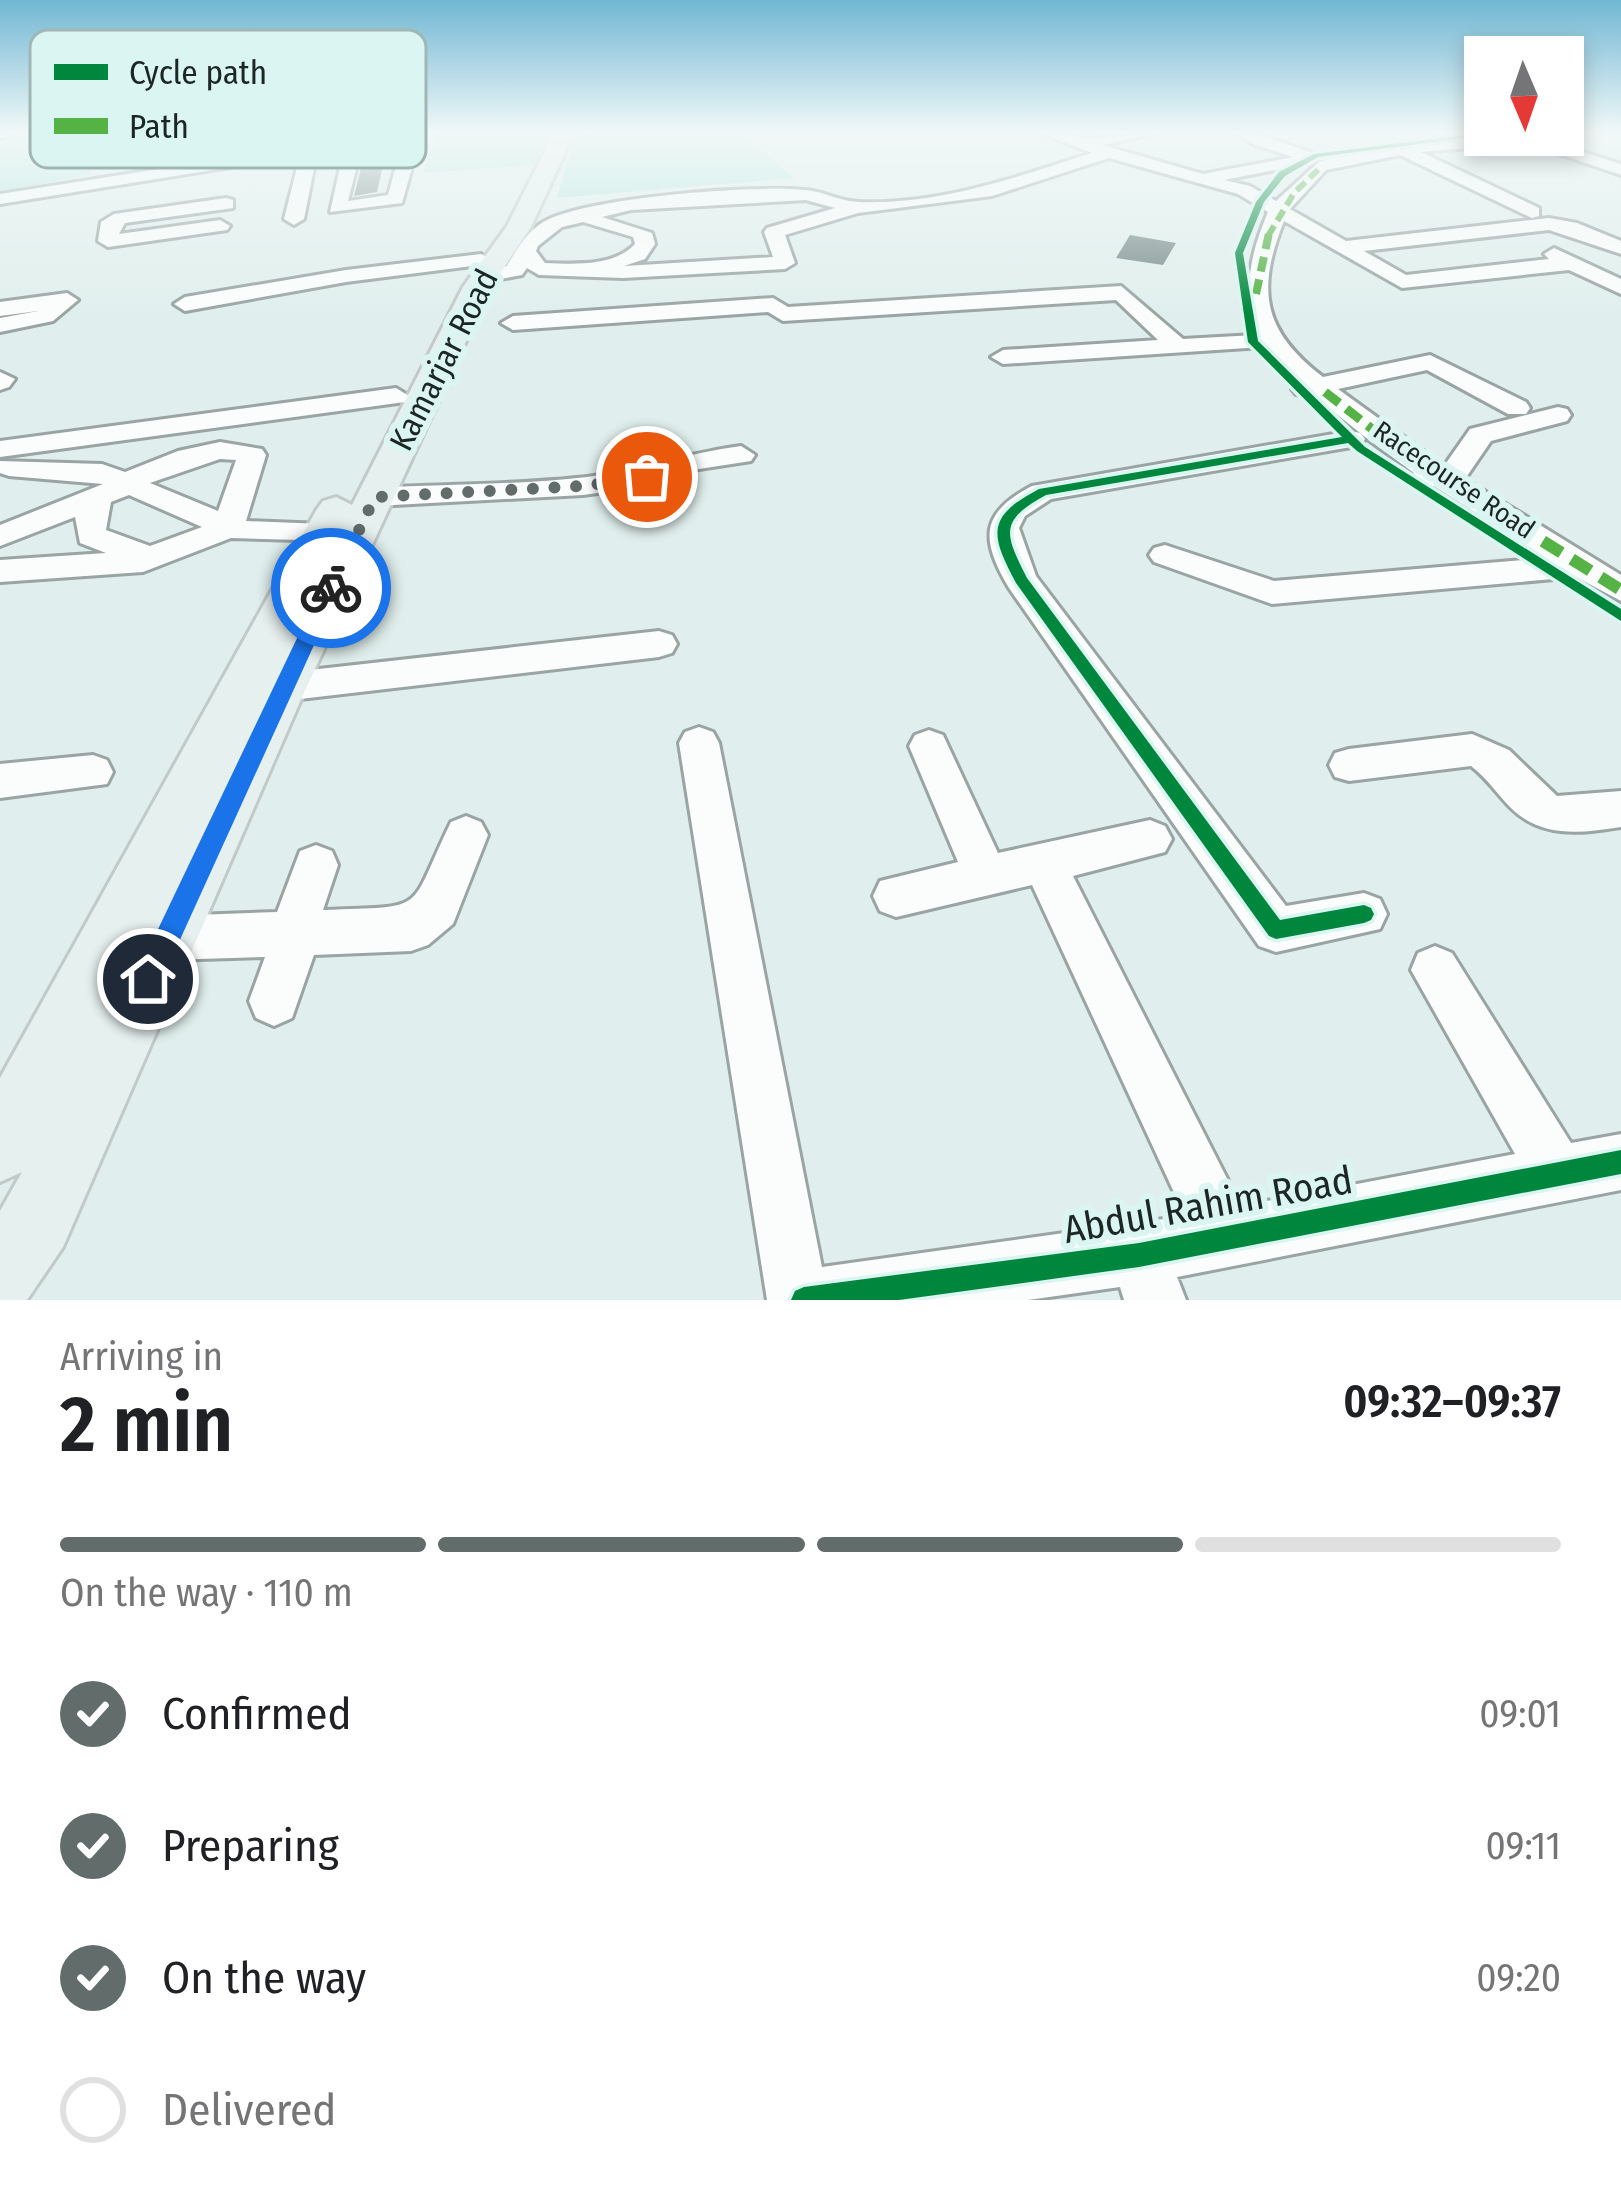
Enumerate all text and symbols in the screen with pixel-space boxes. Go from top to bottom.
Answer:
legend [30,30,426,168]
north arrow [1464,36,1584,156]
map controls [1464,36,1584,156]
text: Cycle path [129,53,267,93]
text: Path [129,107,189,147]
street label: Kamarjar Road [381,263,507,457]
street label: Racecourse Road [1367,414,1541,546]
pin [596,426,698,528]
icon: bag [614,444,680,510]
courier [271,528,391,648]
icon: bike [298,555,364,621]
pin [97,928,199,1030]
icon: home [115,946,181,1012]
street label: Abdul Rahim Road [1060,1157,1356,1253]
text: Arriving in [60,1334,223,1380]
text: 09:32–09:37 [1343,1375,1561,1429]
text: 2 min [60,1378,233,1472]
text: On the way · 110 m [60,1570,353,1616]
icon: check [60,1681,126,1747]
text: Confirmed [162,1687,352,1741]
text: 09:01 [1479,1691,1561,1737]
icon: check [60,1813,126,1879]
text: Preparing [162,1819,339,1873]
text: 09:11 [1485,1823,1561,1869]
icon: check [60,1945,126,2011]
text: On the way [162,1951,366,2005]
text: 09:20 [1476,1955,1561,2001]
text: Delivered [162,2083,336,2137]

